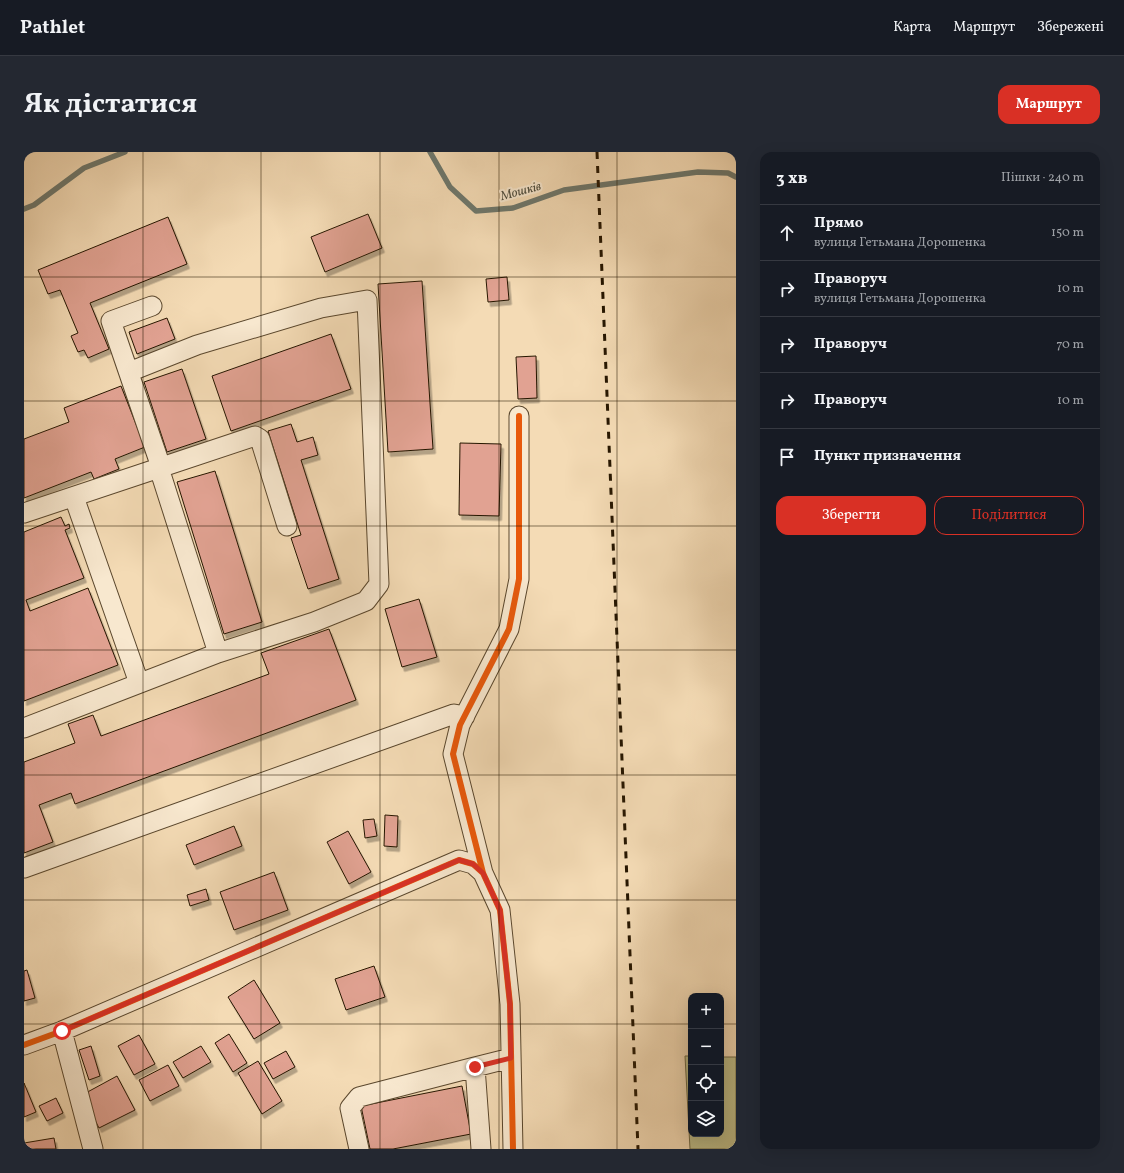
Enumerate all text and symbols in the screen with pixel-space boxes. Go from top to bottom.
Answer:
text: Pathlet [20,15,85,41]
text: Карта [893,18,931,37]
text: Маршрут [953,18,1015,37]
text: Збережені [1037,18,1104,37]
text: Як дістатися [24,85,197,124]
button: Маршрут [998,85,1100,124]
text: 3 хв [776,167,807,190]
text: Пішки · 240 m [1001,169,1084,187]
water label: Мошків [498,178,543,206]
text: Прямо [814,213,863,234]
icon: ahead [776,222,798,244]
text: 150 m [1051,224,1084,242]
text: вулиця Гетьмана Дорошенка [814,234,986,252]
text: Праворуч [814,269,887,290]
icon: right [776,278,798,300]
text: 10 m [1057,280,1084,298]
text: вулиця Гетьмана Дорошенка [814,290,986,308]
icon: right [776,334,798,356]
text: Праворуч [814,334,887,355]
text: 70 m [1056,336,1084,354]
icon: right [776,390,798,412]
text: Праворуч [814,390,887,411]
text: 10 m [1057,392,1084,410]
icon: arrive [776,446,798,468]
text: Пункт призначення [814,446,961,467]
button: Зберегти [776,496,926,535]
button: Поділитися [934,496,1084,535]
map controls [688,993,724,1137]
button: + [688,993,724,1029]
route start [53,1022,71,1040]
button: − [688,1029,724,1065]
route end [466,1058,484,1076]
button: locate [688,1065,724,1101]
button: layers [688,1101,724,1137]

